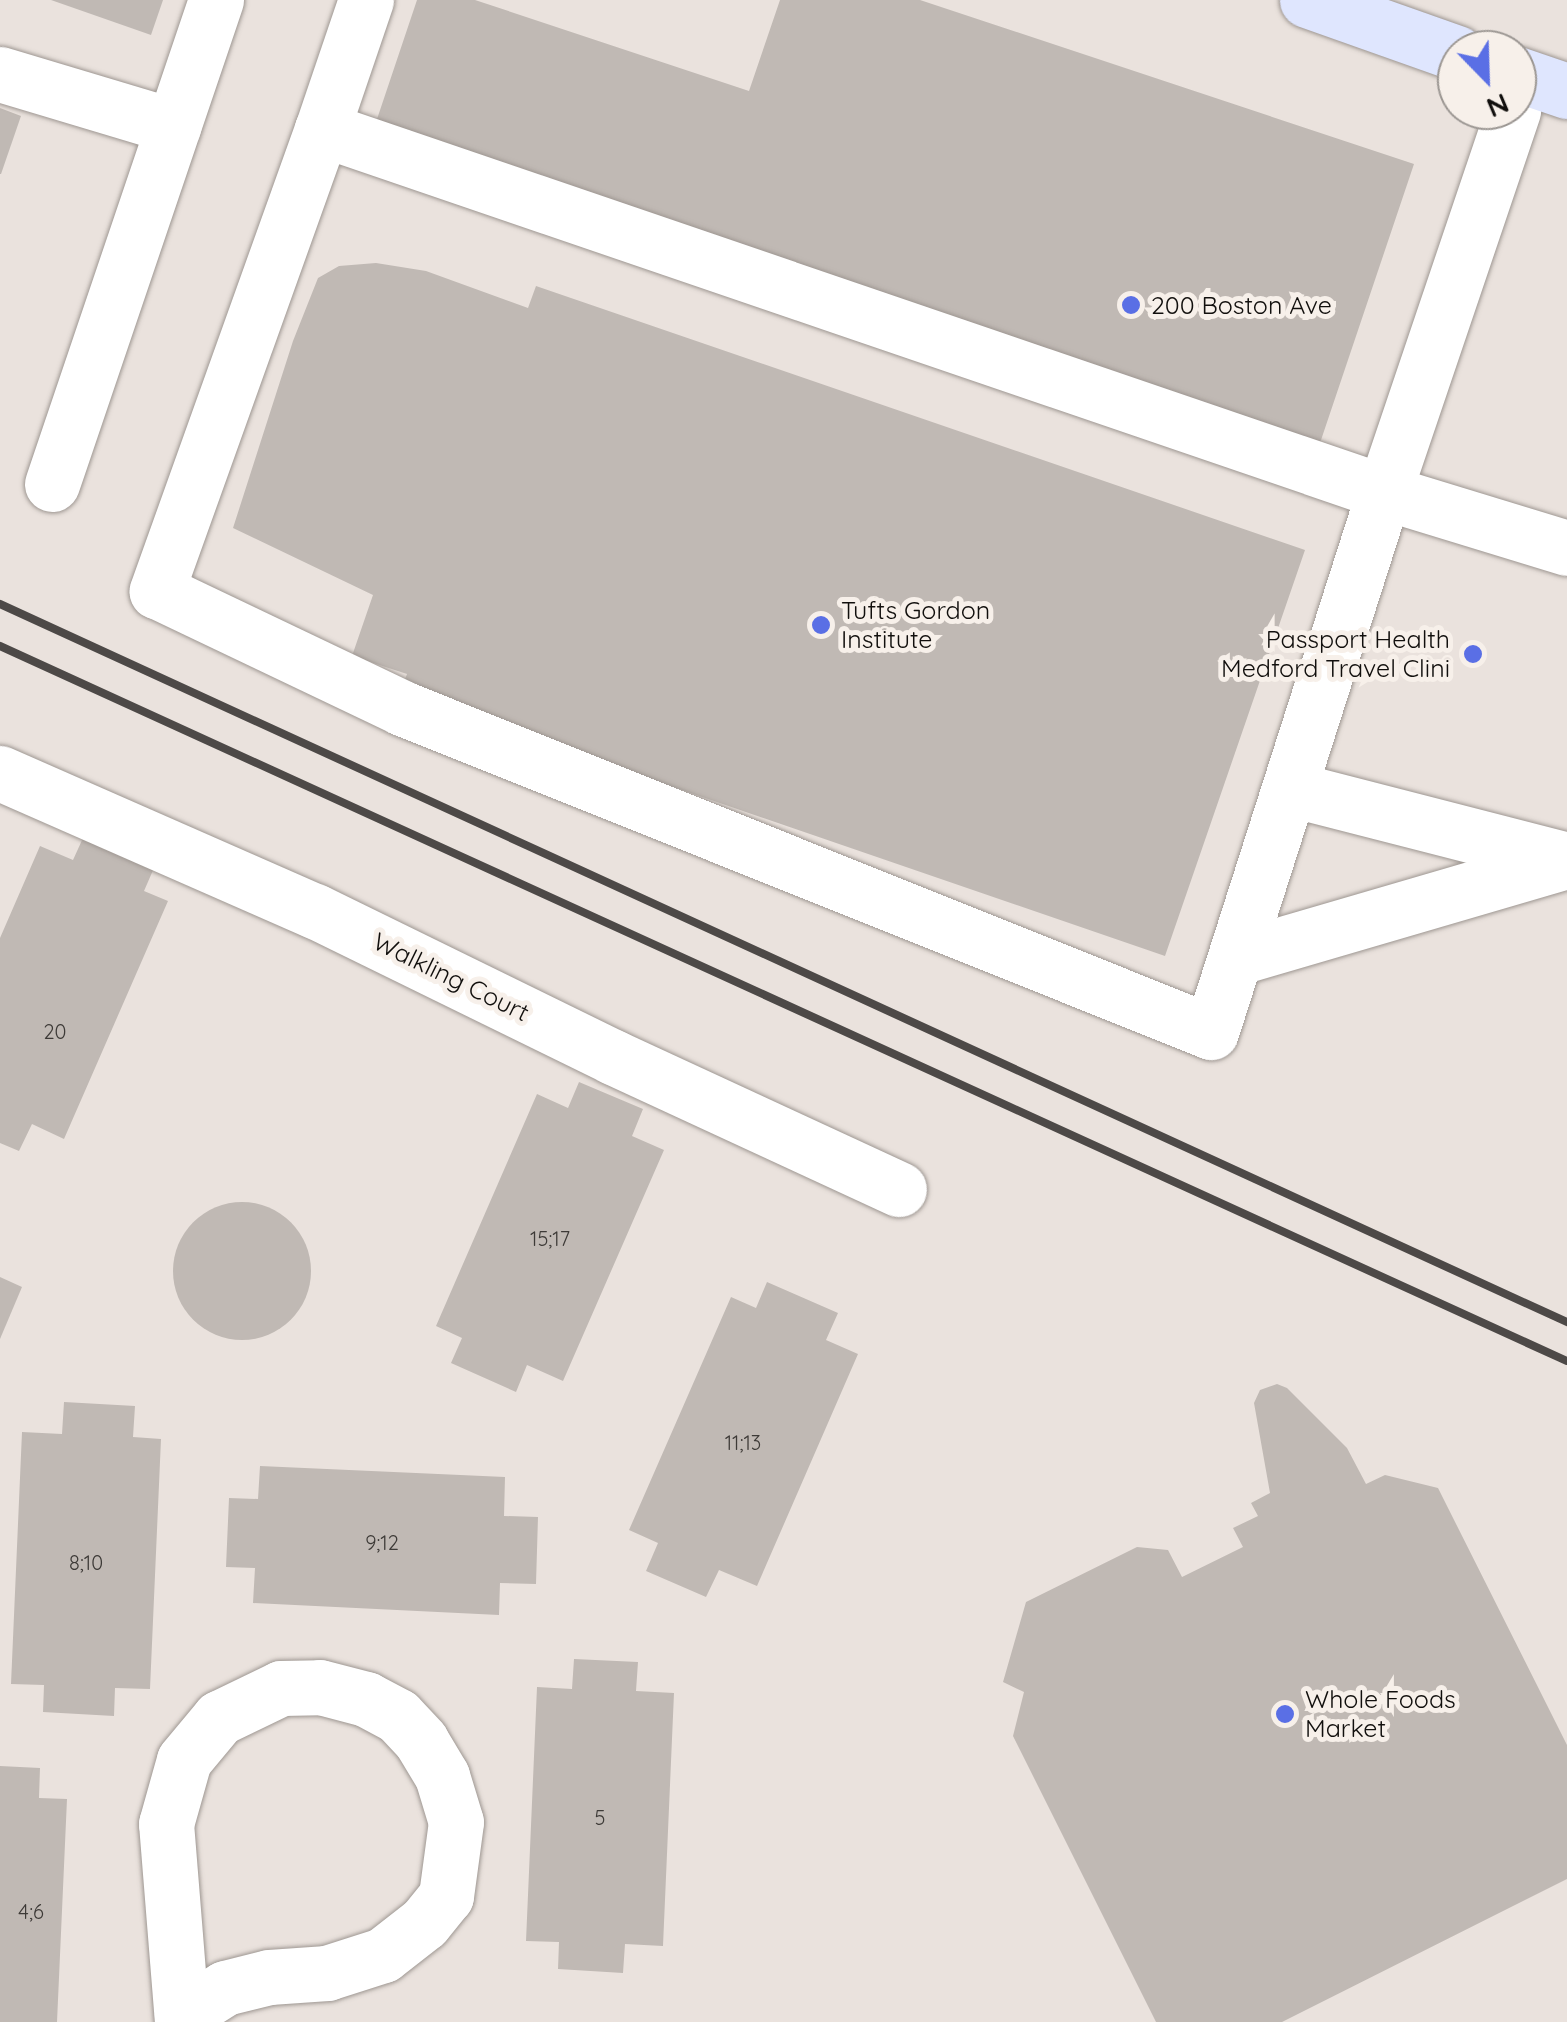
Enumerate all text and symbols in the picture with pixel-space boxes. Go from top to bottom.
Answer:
north arrow [1437,30,1537,130]
text: N [1482,86,1514,126]
place label: 200 Boston Ave [1151,290,1332,320]
marker: 200 Boston Ave [1120,294,1142,316]
place label: Tufts Gordon Institute [841,596,990,655]
marker: Tufts Gordon Institute [810,614,832,636]
place label: Passport Health Medford Travel Clini [1221,625,1450,684]
marker: Passport Health Medford Travel Clini [1460,641,1486,667]
street label: Walkling Court [368,926,534,1028]
house number: 20 [44,1019,66,1043]
house number: 15;17 [530,1226,570,1250]
house number: 11;13 [725,1430,761,1454]
house number: 9;12 [365,1530,399,1554]
house number: 8;10 [69,1550,103,1574]
place label: Whole Foods Market [1305,1685,1456,1744]
marker: Whole Foods Market [1274,1703,1296,1725]
house number: 5 [595,1805,605,1829]
house number: 4;6 [18,1899,44,1923]

